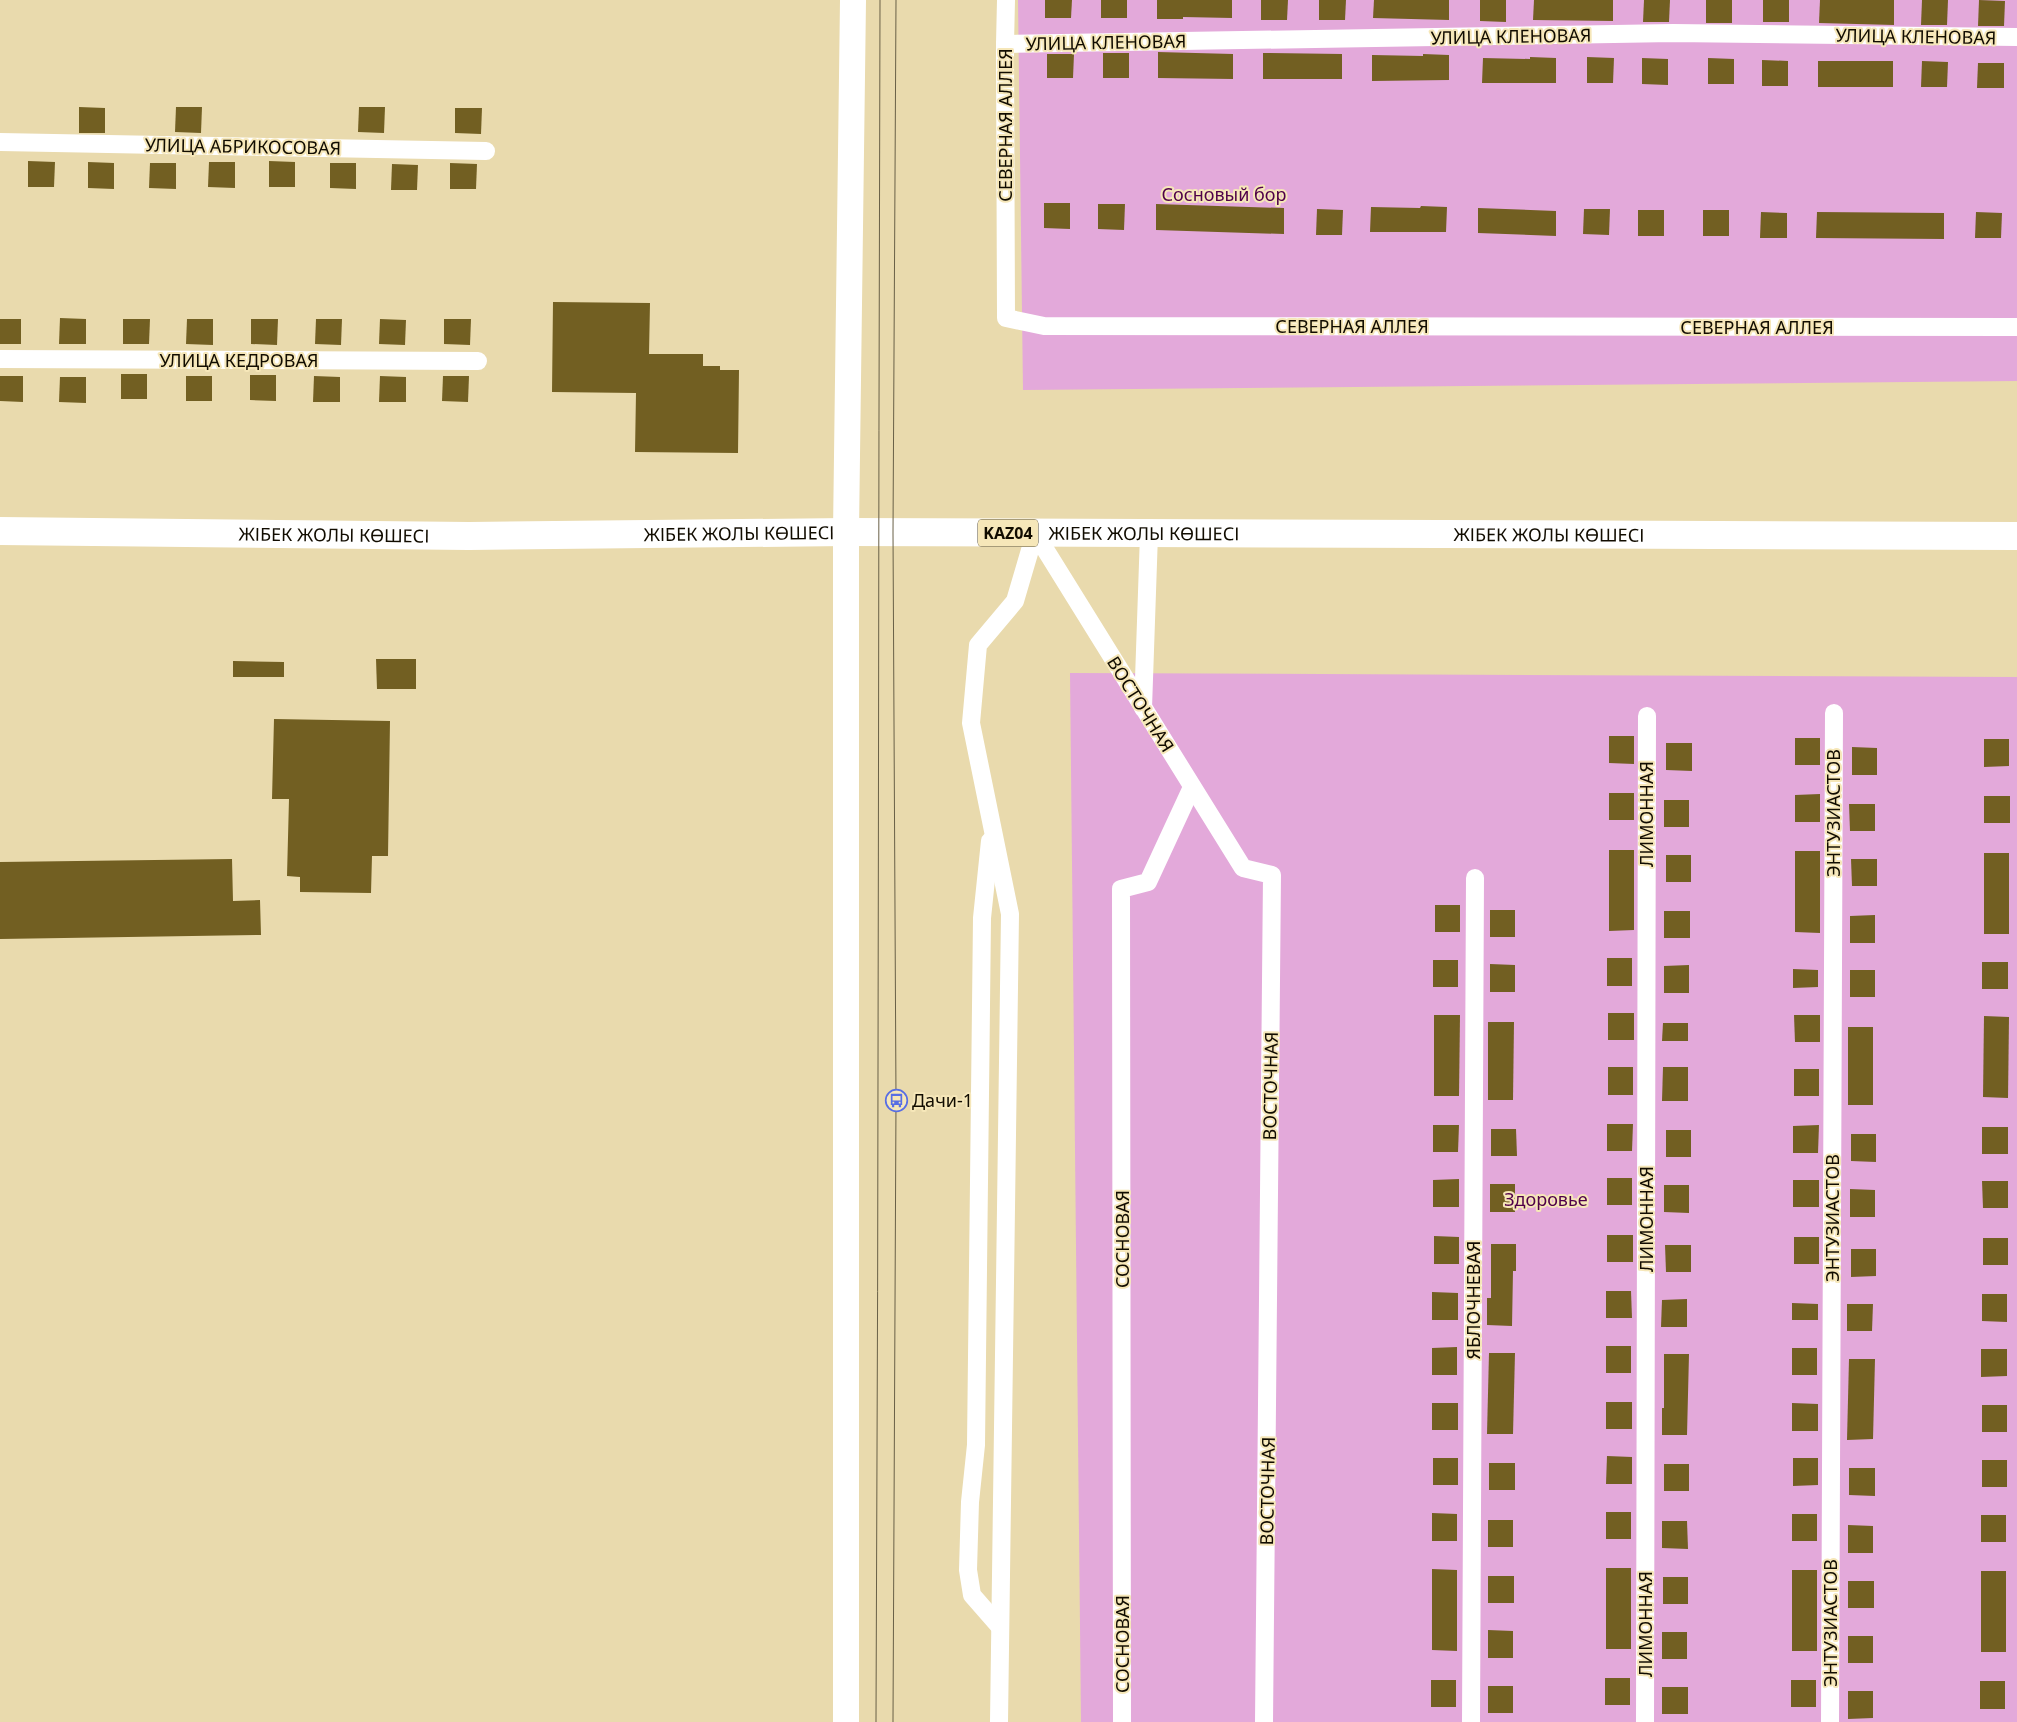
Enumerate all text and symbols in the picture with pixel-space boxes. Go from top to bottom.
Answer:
street label: УЛИЦА КЛЕНОВАЯ [1430,23,1592,49]
street label: УЛИЦА КЛЕНОВАЯ [1835,23,1997,49]
street label: УЛИЦА КЛЕНОВАЯ [1025,29,1187,55]
street label: СЕВЕРНАЯ АЛЛЕЯ [993,48,1017,202]
street label: УЛИЦА АБРИКОСОВАЯ [145,132,341,160]
park label: Сосновый бор [1162,182,1286,206]
street label: СЕВЕРНАЯ АЛЛЕЯ [1275,314,1429,338]
street label: СЕВЕРНАЯ АЛЛЕЯ [1680,315,1834,339]
street label: УЛИЦА КЕДРОВАЯ [160,348,318,372]
street label: ЖІБЕК ЖОЛЫ КӨШЕСІ [643,520,834,546]
road number: KАZ04 [978,520,1038,546]
street label: ЖІБЕК ЖОЛЫ КӨШЕСІ [1049,521,1239,545]
street label: ЖІБЕК ЖОЛЫ КӨШЕСІ [238,522,429,548]
street label: ЖІБЕК ЖОЛЫ КӨШЕСІ [1454,522,1644,547]
street label: ВОСТОЧНАЯ [1102,652,1180,756]
street label: ЭНТУЗИАСТОВ [1821,749,1845,877]
street label: ЛИМОННАЯ [1634,761,1658,867]
street label: ВОСТОЧНАЯ [1257,1031,1283,1141]
bus stop icon: Дачи-1 [884,1088,908,1112]
place label: Дачи-1 [912,1088,973,1112]
street label: ЭНТУЗИАСТОВ [1820,1154,1844,1282]
street label: ЛИМОННАЯ [1634,1166,1658,1272]
park label: Здоровье [1504,1187,1588,1211]
street label: СОСНОВАЯ [1110,1190,1134,1288]
street label: ЯБЛОЧНЕВАЯ [1461,1241,1485,1359]
street label: ВОСТОЧНАЯ [1254,1436,1280,1546]
street label: ЭНТУЗИАСТОВ [1818,1559,1842,1687]
street label: ЛИМОННАЯ [1633,1571,1657,1677]
street label: СОСНОВАЯ [1110,1595,1134,1693]

